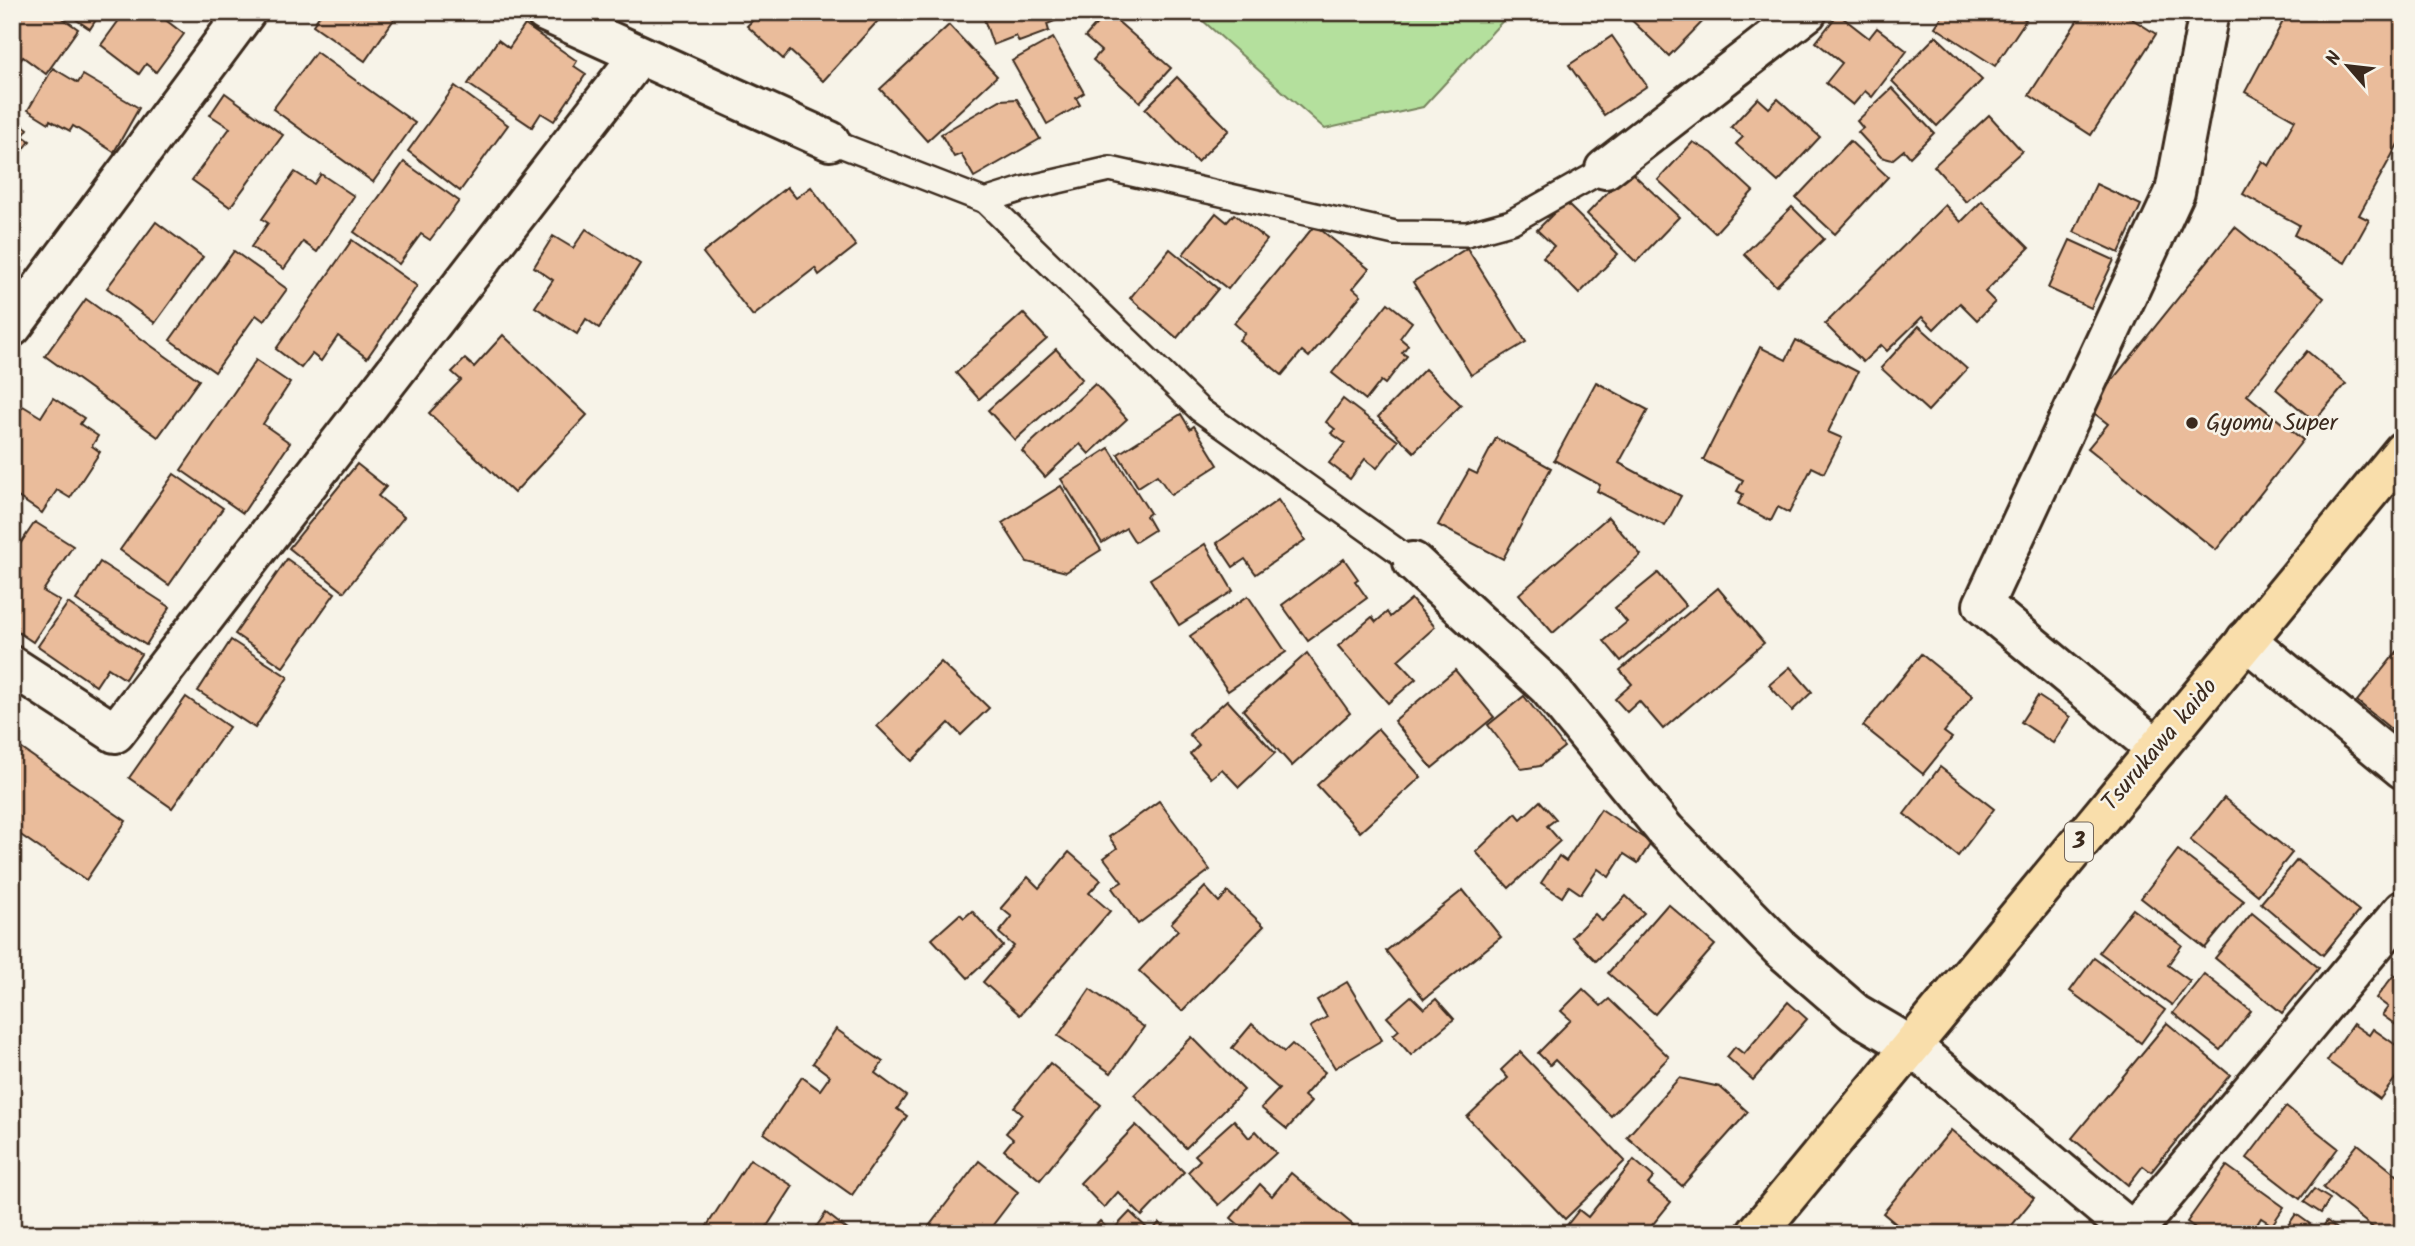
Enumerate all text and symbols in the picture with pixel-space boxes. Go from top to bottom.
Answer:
north arrow [2314,32,2384,102]
text: N [2319,47,2351,71]
place label: Gyomu Super [2206,404,2340,443]
marker: Gyomu Super [2184,415,2200,431]
street label: Tsurukawa kaido [2092,669,2228,821]
road number: 3 [2065,822,2093,862]

